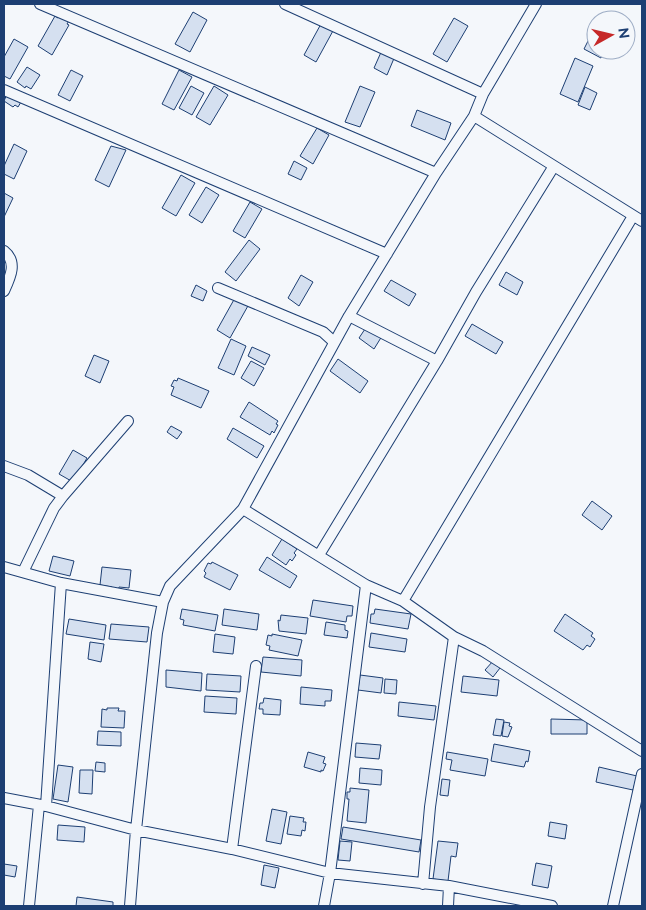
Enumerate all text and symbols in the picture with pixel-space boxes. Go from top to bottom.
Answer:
north arrow [586,10,636,60]
text: N [615,27,633,40]

